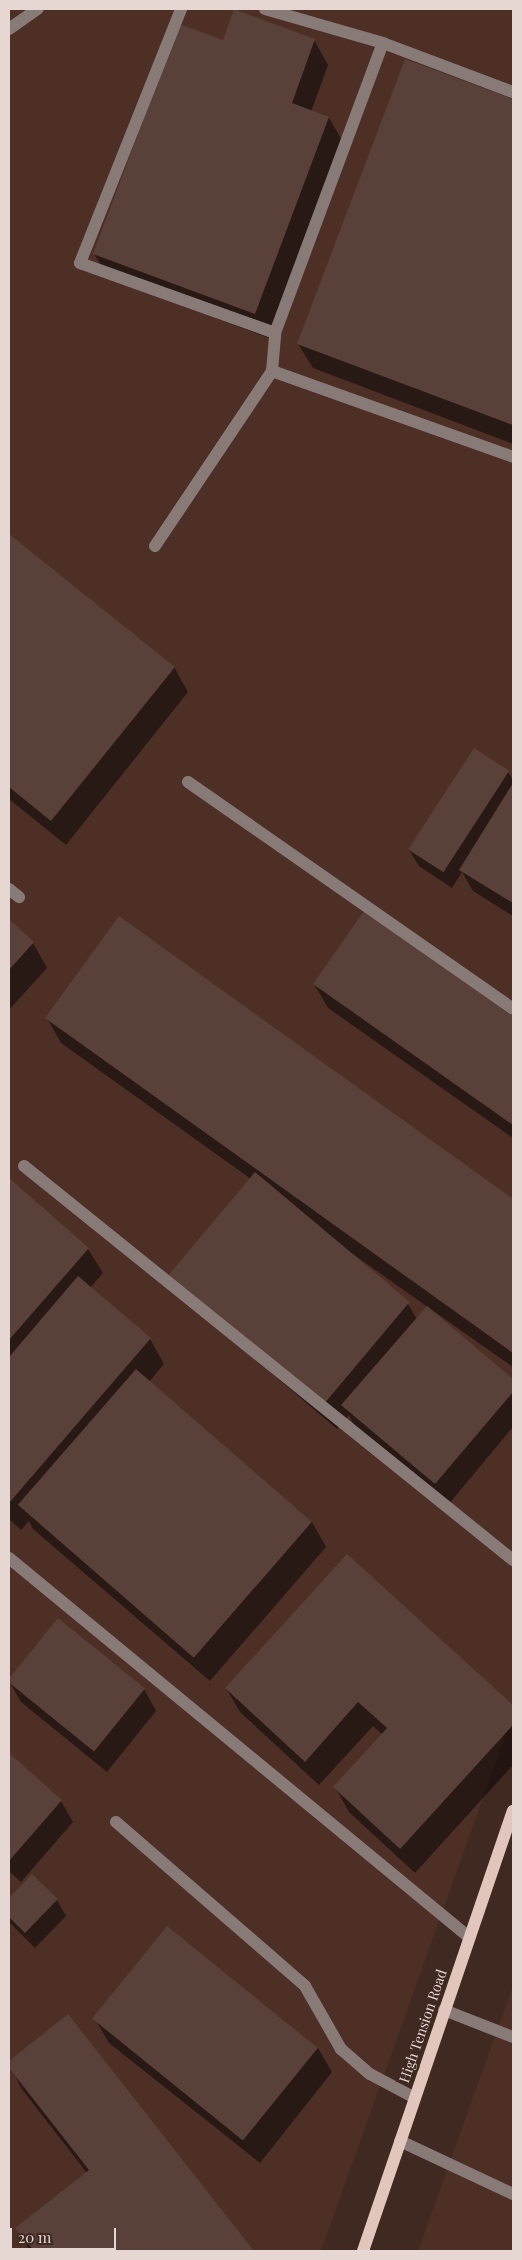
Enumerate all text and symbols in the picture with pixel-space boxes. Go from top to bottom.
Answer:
street label: High Tension Road [396,1967,450,2085]
scale bar [12,2218,119,2250]
text: 20 m [18,2227,51,2247]

